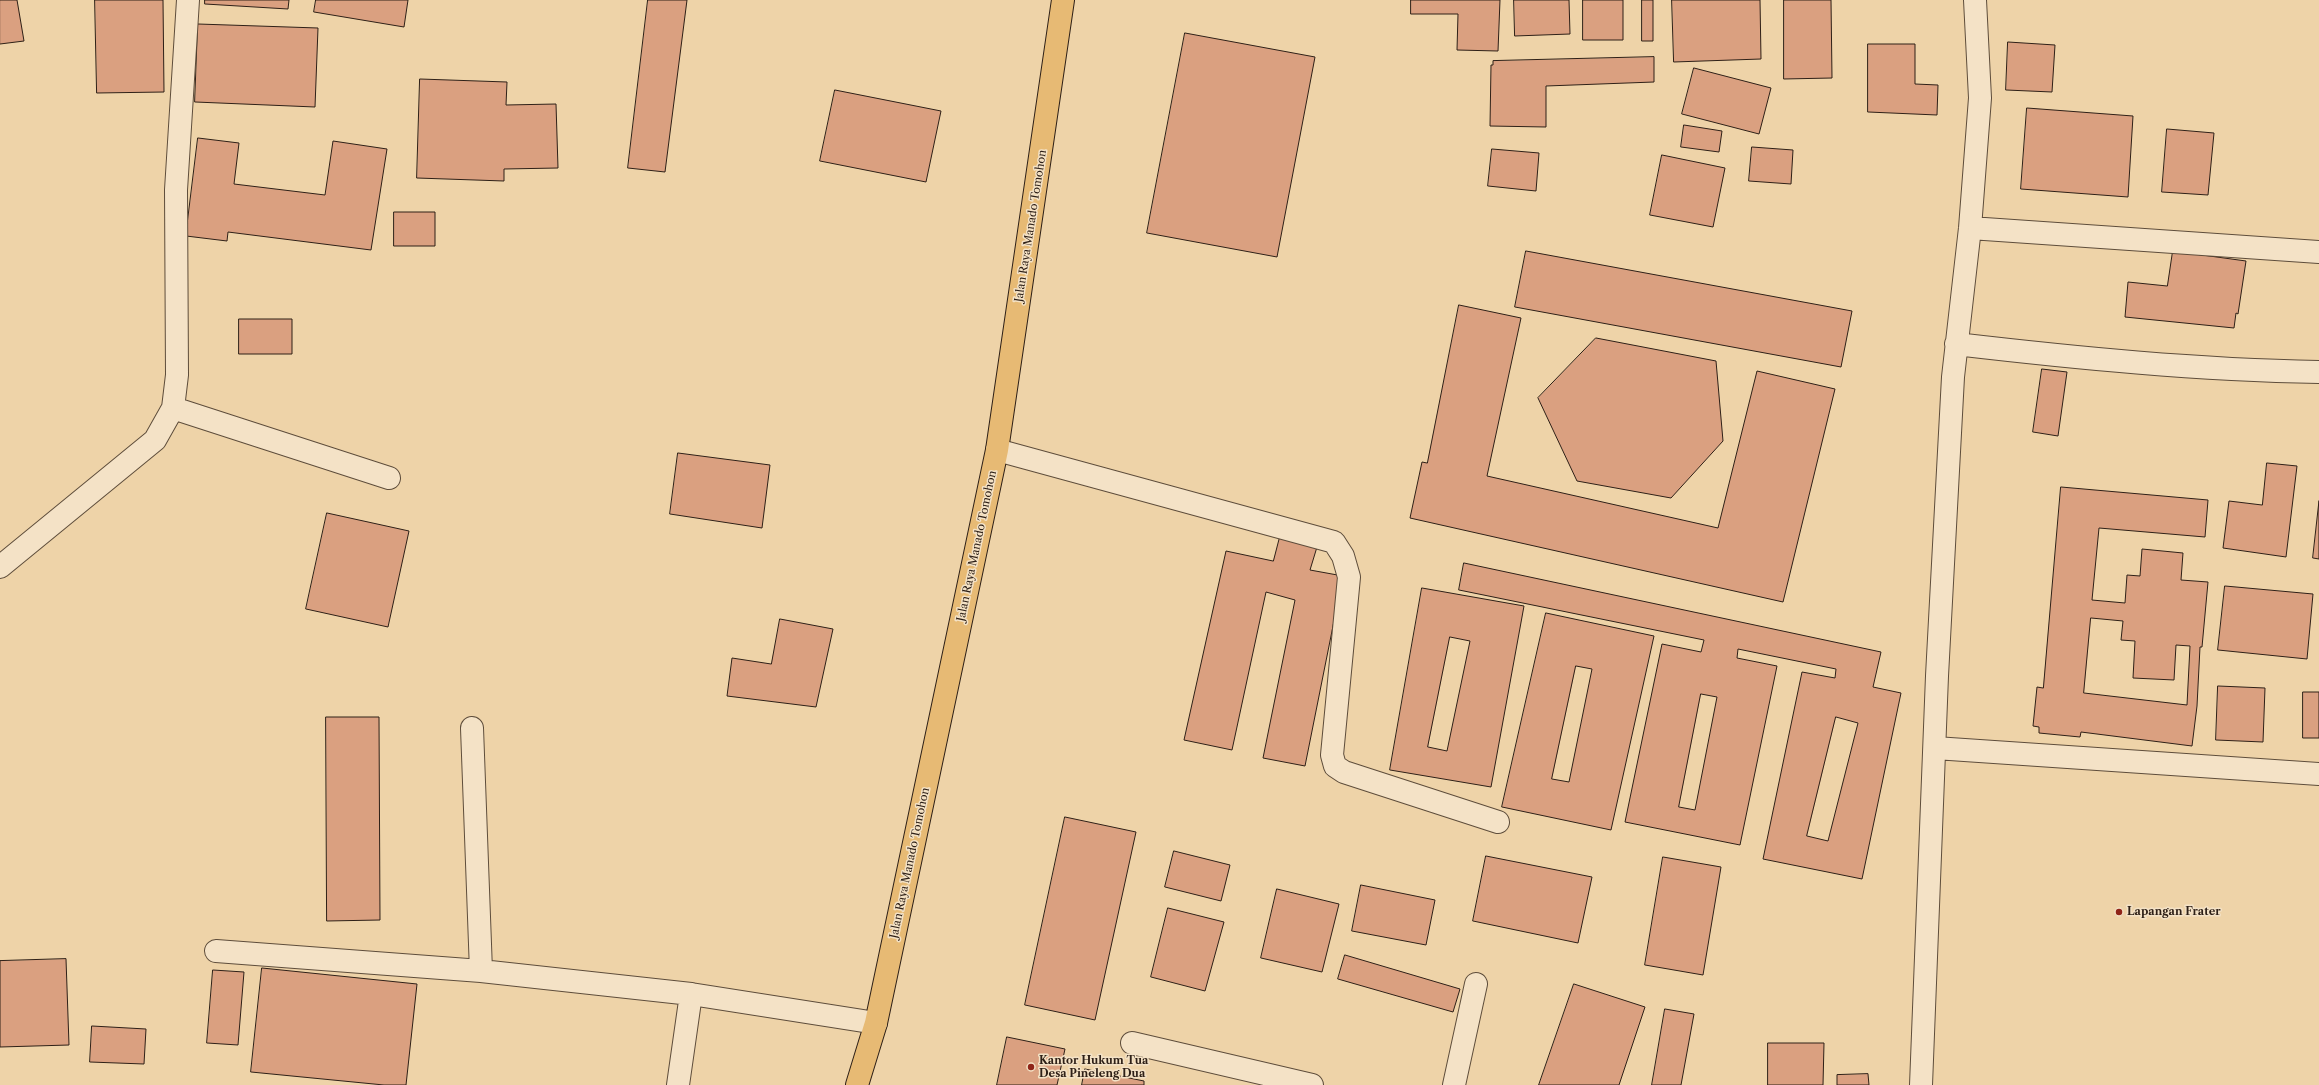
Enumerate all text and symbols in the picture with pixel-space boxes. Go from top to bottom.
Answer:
street label: Jalan Raya Manado Tomohon [1012,149,1050,303]
street label: Jalan Raya Manado Tomohon [955,469,999,623]
street label: Jalan Raya Manado Tomohon [888,786,932,940]
place label: Lapangan Frater [2127,905,2221,919]
marker: Lapangan Frater [2114,907,2124,917]
place label: Kantor Hukum Tua Desa Pineleng Dua [1039,1054,1148,1080]
marker: Kantor Hukum Tua Desa Pineleng Dua [1026,1062,1036,1072]

